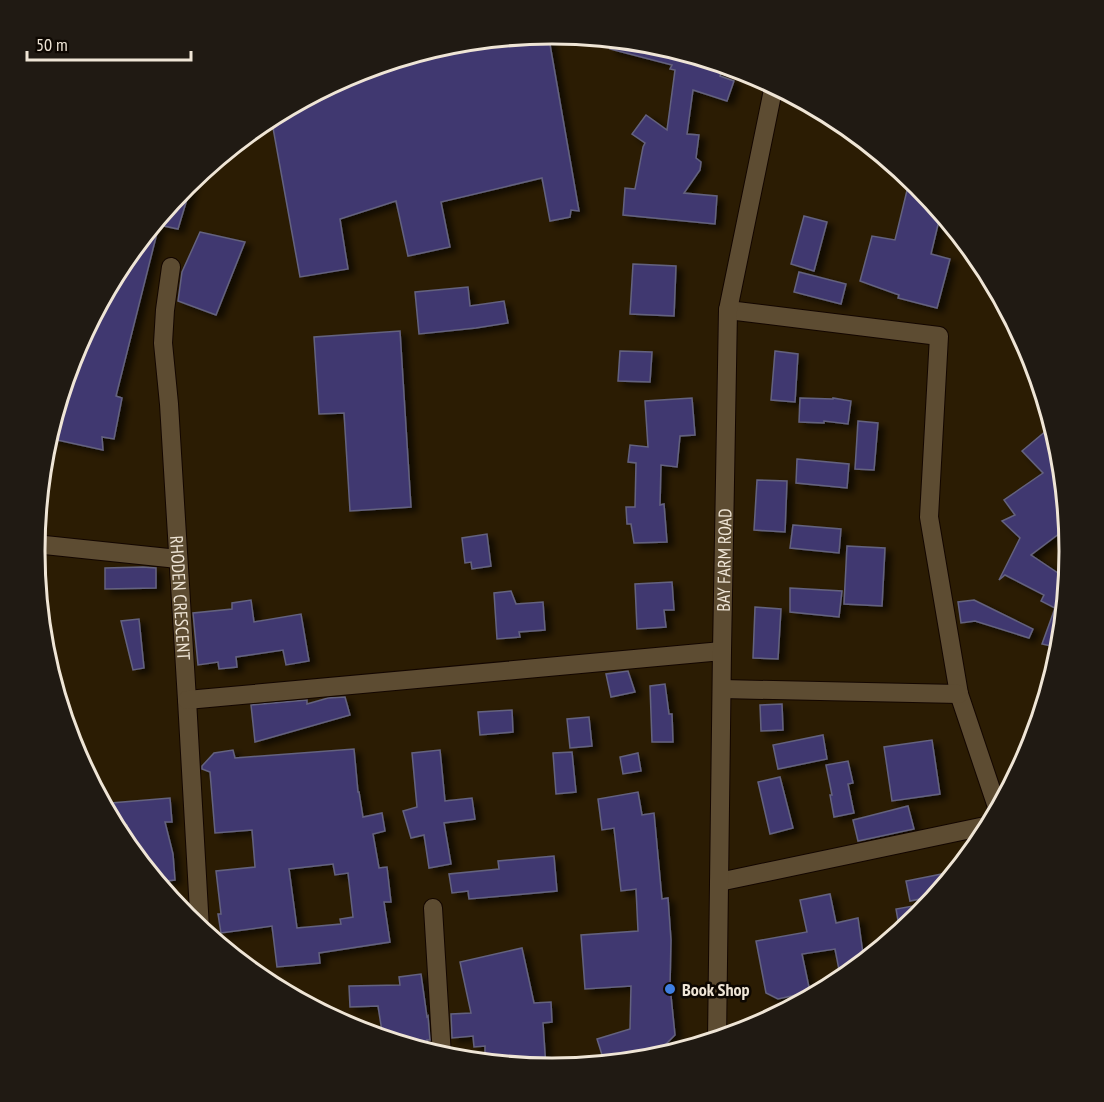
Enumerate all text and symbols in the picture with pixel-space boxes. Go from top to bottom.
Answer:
scale bar [27,24,190,62]
text: 50 m [36,33,68,56]
street label: BAY FARM ROAD [711,508,736,612]
street label: RHODEN CRESCENT [166,535,196,661]
place label: Book Shop [682,978,750,1001]
marker: Book Shop [663,982,677,996]

